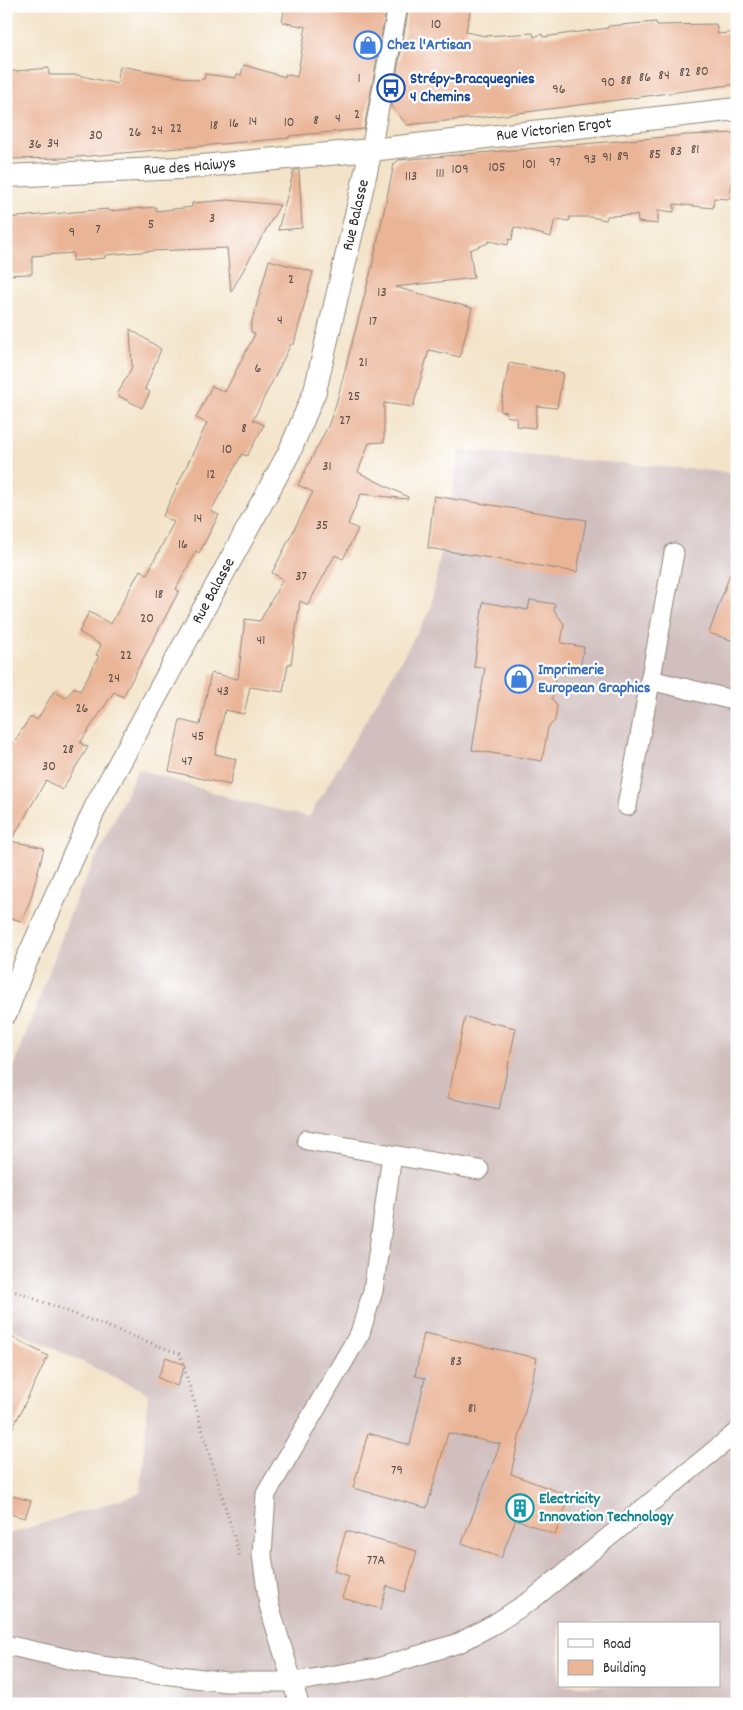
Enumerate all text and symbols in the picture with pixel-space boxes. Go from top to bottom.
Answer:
house number: 10 [431,15,441,35]
shop icon: Chez l'Artisan [353,30,383,60]
place label: Chez l'Artisan [387,34,471,57]
house number: 80 [695,62,709,82]
house number: 82 [679,63,691,83]
house number: 84 [658,66,670,86]
place label: Strépy-Bracquegnies 4 Chemins [410,68,535,109]
house number: 86 [639,68,651,88]
house number: 1 [357,69,361,89]
house number: 88 [620,71,632,91]
bus stop icon: Strépy-Bracquegnies 4 Chemins [376,73,406,103]
house number: 90 [601,73,615,93]
house number: 96 [552,80,566,100]
house number: 2 [354,105,360,125]
house number: 4 [335,109,341,129]
house number: 8 [313,111,319,131]
house number: 14 [249,112,257,132]
street label: Rue Victorien Ergot [495,112,613,147]
house number: 10 [284,113,294,133]
house number: 16 [229,114,239,134]
house number: 18 [210,116,219,136]
house number: 22 [170,119,182,139]
house number: 24 [151,121,163,141]
house number: 26 [129,123,142,143]
house number: 30 [89,126,103,146]
house number: 34 [47,134,59,154]
house number: 36 [28,135,42,155]
house number: 81 [691,140,699,160]
house number: 83 [670,142,682,162]
house number: 85 [649,145,661,165]
house number: 89 [617,147,629,167]
house number: 91 [602,148,612,168]
house number: 93 [584,150,596,170]
street label: Rue des Haiwys [143,151,237,181]
house number: 97 [549,153,561,173]
house number: 101 [522,155,536,175]
house number: 105 [488,158,506,178]
house number: 109 [451,160,469,180]
house number: 111 [435,164,445,184]
house number: 113 [405,167,417,187]
street label: Rue Balasse [336,177,375,253]
house number: 3 [209,209,215,229]
house number: 5 [148,215,154,235]
house number: 7 [95,220,101,240]
house number: 9 [69,223,75,243]
house number: 2 [288,270,294,290]
house number: 13 [377,283,387,303]
house number: 4 [277,311,283,331]
house number: 17 [369,312,377,332]
house number: 21 [358,353,368,373]
house number: 6 [255,359,262,379]
house number: 25 [348,387,360,407]
house number: 27 [339,411,351,431]
house number: 8 [241,419,247,439]
house number: 10 [222,440,232,460]
house number: 31 [322,457,332,477]
house number: 12 [206,465,216,485]
house number: 14 [194,509,202,529]
house number: 35 [316,516,328,536]
house number: 16 [178,535,188,555]
street label: Rue Balasse [186,554,241,628]
house number: 37 [295,567,307,587]
house number: 18 [155,585,164,605]
house number: 20 [140,609,154,629]
house number: 41 [257,631,265,651]
house number: 22 [120,646,132,666]
place label: Imprimerie European Graphics [538,659,651,700]
shop icon: Imprimerie European Graphics [504,664,534,694]
house number: 24 [108,669,120,689]
house number: 43 [217,682,229,702]
house number: 26 [76,699,89,719]
house number: 45 [192,727,204,747]
house number: 28 [62,740,74,760]
house number: 47 [181,752,193,772]
house number: 30 [42,757,56,777]
house number: 83 [450,1352,462,1372]
house number: 81 [468,1399,476,1419]
house number: 79 [391,1461,403,1481]
place label: Electricity Innovation Technology [539,1488,675,1529]
building icon: Electricity Innovation Technology [505,1493,535,1523]
house number: 77A [367,1551,386,1571]
legend [558,1622,720,1688]
text: Road [603,1634,631,1656]
text: Building [603,1658,646,1680]

